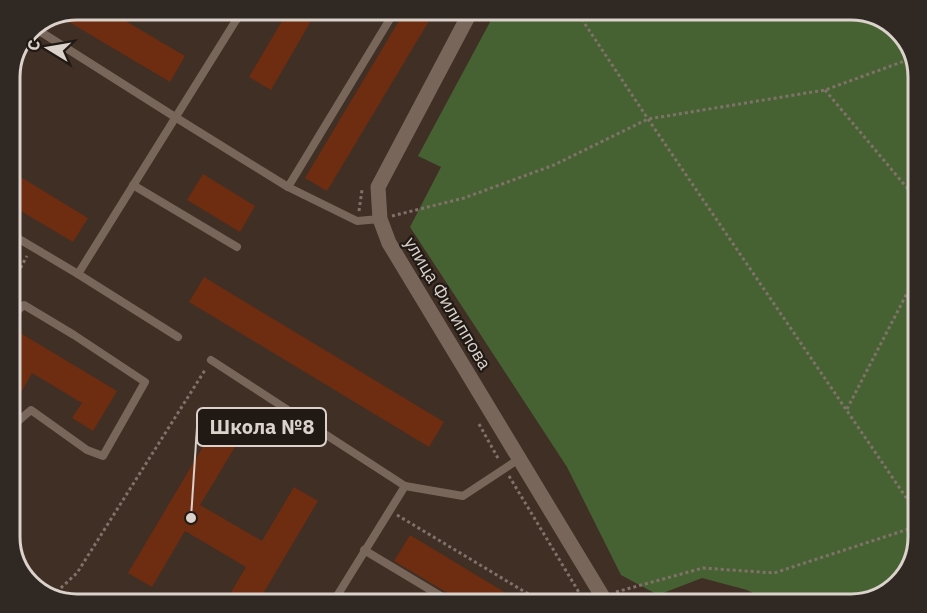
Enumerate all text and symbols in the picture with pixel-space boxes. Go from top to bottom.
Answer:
north arrow [18,18,78,78]
text: С [22,38,44,52]
street label: улица Филиппова [399,232,497,374]
callout: Школа №8 [197,408,326,446]
text: Школа №8 [210,413,314,440]

